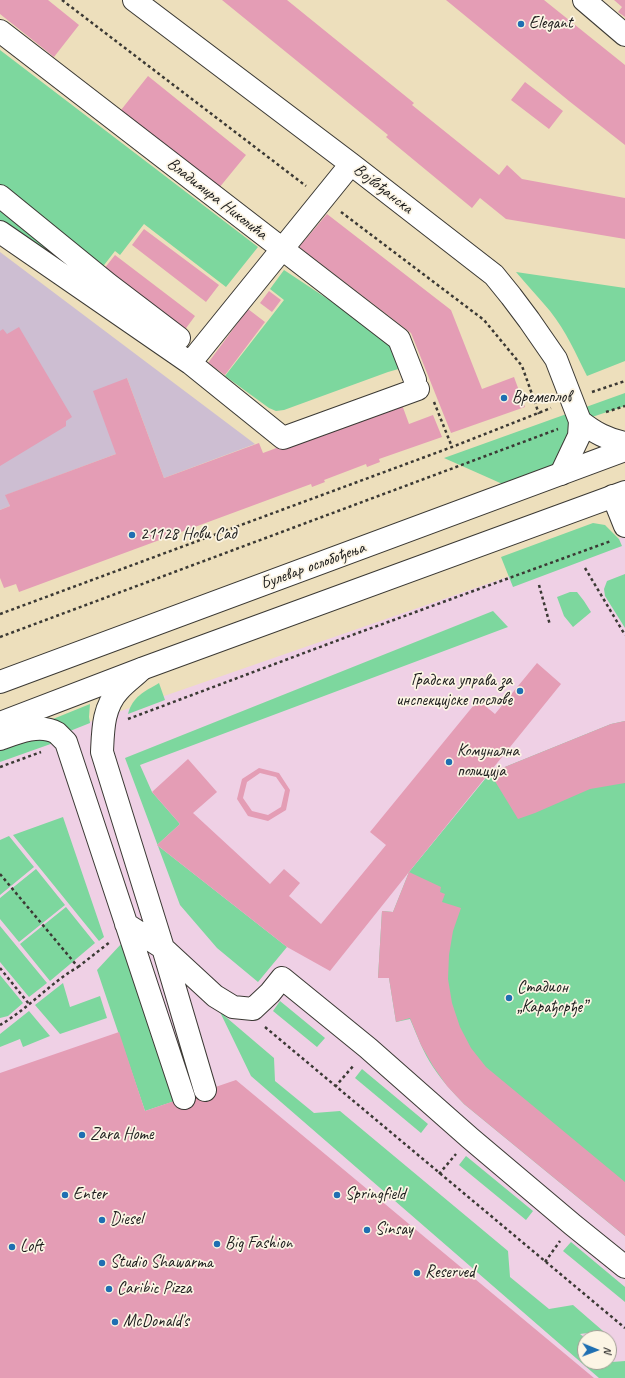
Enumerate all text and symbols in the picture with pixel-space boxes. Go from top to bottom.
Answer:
place label: Elegant [529,14,573,34]
marker: Elegant [516,19,526,29]
street label: Владимира Николића [163,154,271,244]
street label: Војвођанска [349,160,417,218]
place label: Времеплов [512,388,571,408]
marker: Времеплов [499,393,509,403]
place label: 21128 Нови Сад [140,525,236,545]
marker: 21128 Нови Сад [127,530,137,540]
street label: Булевар ослобођења [258,538,368,594]
place label: Градска управа за инспекцијске послове [396,671,512,711]
marker: Градска управа за инспекцијске послове [515,686,525,696]
place label: Комунална полиција [457,742,519,782]
marker: Комунална полиција [444,757,454,767]
place label: Стадион „Карађорђе” [517,978,587,1018]
marker: Стадион „Карађорђе” [504,993,514,1003]
place label: Zara Home [90,1125,154,1145]
marker: Zara Home [77,1130,87,1140]
place label: Enter [73,1185,107,1205]
place label: Springfield [345,1185,406,1205]
marker: Enter [60,1190,70,1200]
marker: Springfield [332,1190,342,1200]
place label: Diesel [110,1210,143,1230]
marker: Diesel [97,1215,107,1225]
place label: Sinsay [375,1220,413,1240]
marker: Sinsay [362,1225,372,1235]
place label: Big Fashion [225,1234,292,1254]
place label: Loft [20,1237,43,1257]
marker: Big Fashion [212,1239,222,1249]
marker: Loft [7,1242,17,1252]
place label: Studio Shawarma [110,1253,213,1273]
marker: Studio Shawarma [97,1258,107,1268]
place label: Reserved [425,1263,475,1283]
marker: Reserved [412,1268,422,1278]
place label: Caribic Pizza [117,1279,192,1299]
marker: Caribic Pizza [104,1284,114,1294]
place label: McDonald's [123,1312,189,1332]
marker: McDonald's [110,1317,120,1327]
north arrow [577,1330,617,1370]
text: N [601,1347,615,1354]

